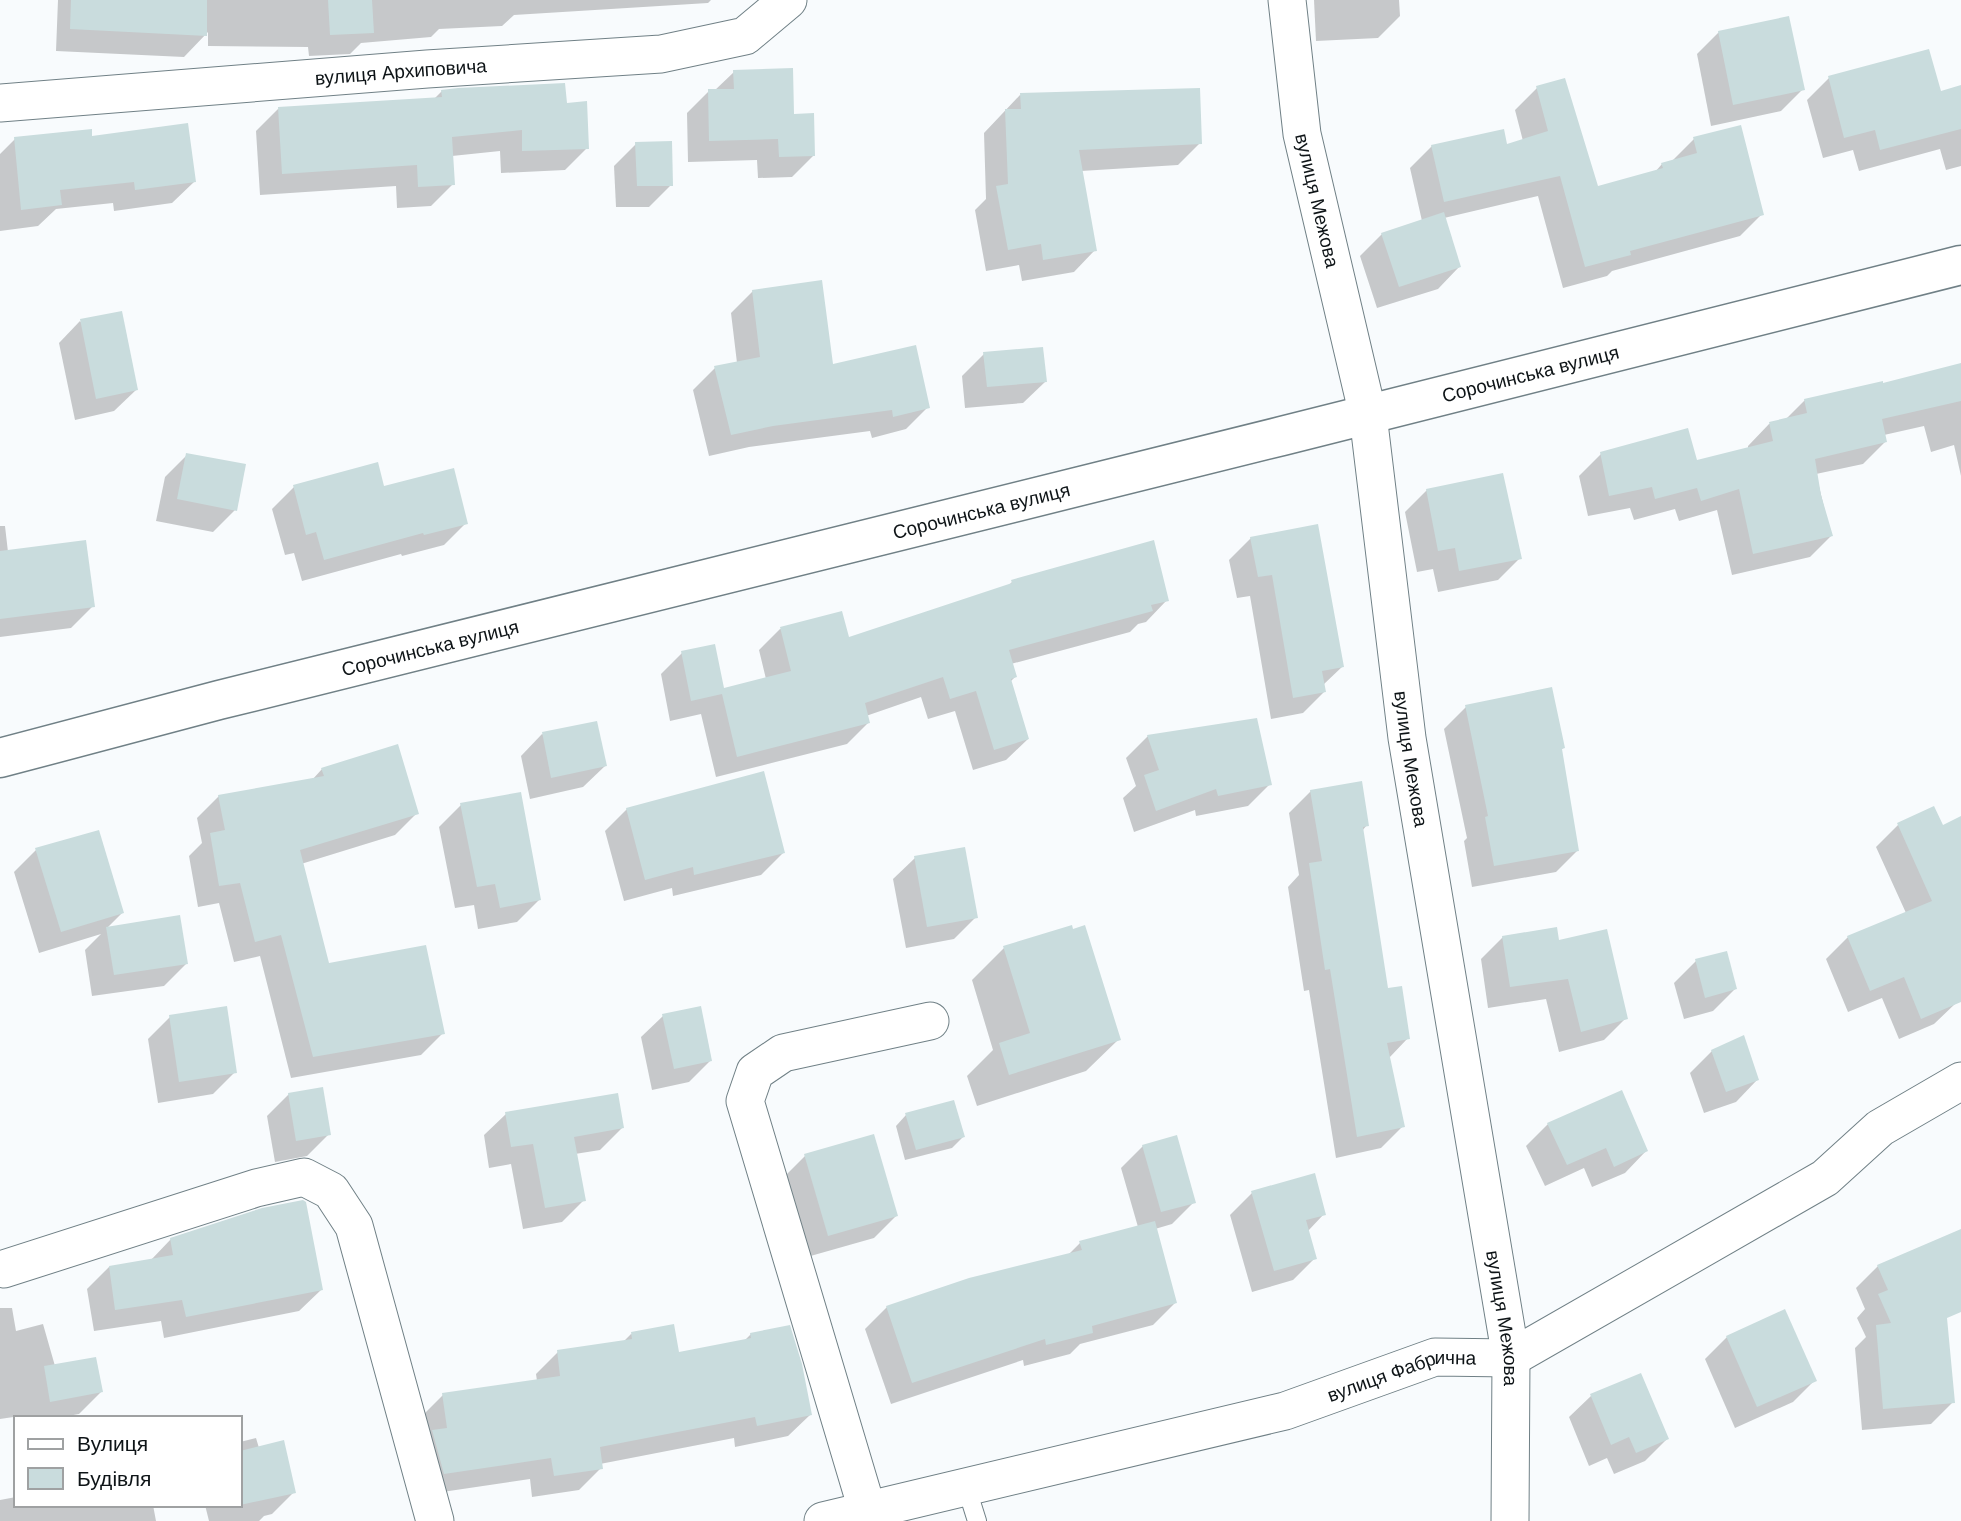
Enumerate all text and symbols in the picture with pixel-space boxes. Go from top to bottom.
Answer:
street label: вулиця Архиповича [314,55,488,88]
street label: вулиця Межова [1292,131,1344,270]
street label: Сорочинська вулиця [1440,341,1621,406]
street label: Сорочинська вулиця [891,479,1072,543]
street label: Сорочинська вулиця [339,615,521,680]
street label: вулиця Межова [1391,690,1432,829]
street label: вулиця Межова [1483,1249,1522,1387]
street label: вулиця Фабрична [1324,1346,1477,1405]
legend [14,1416,242,1507]
text: Вулиця [77,1432,148,1455]
text: Будівля [77,1467,151,1490]

